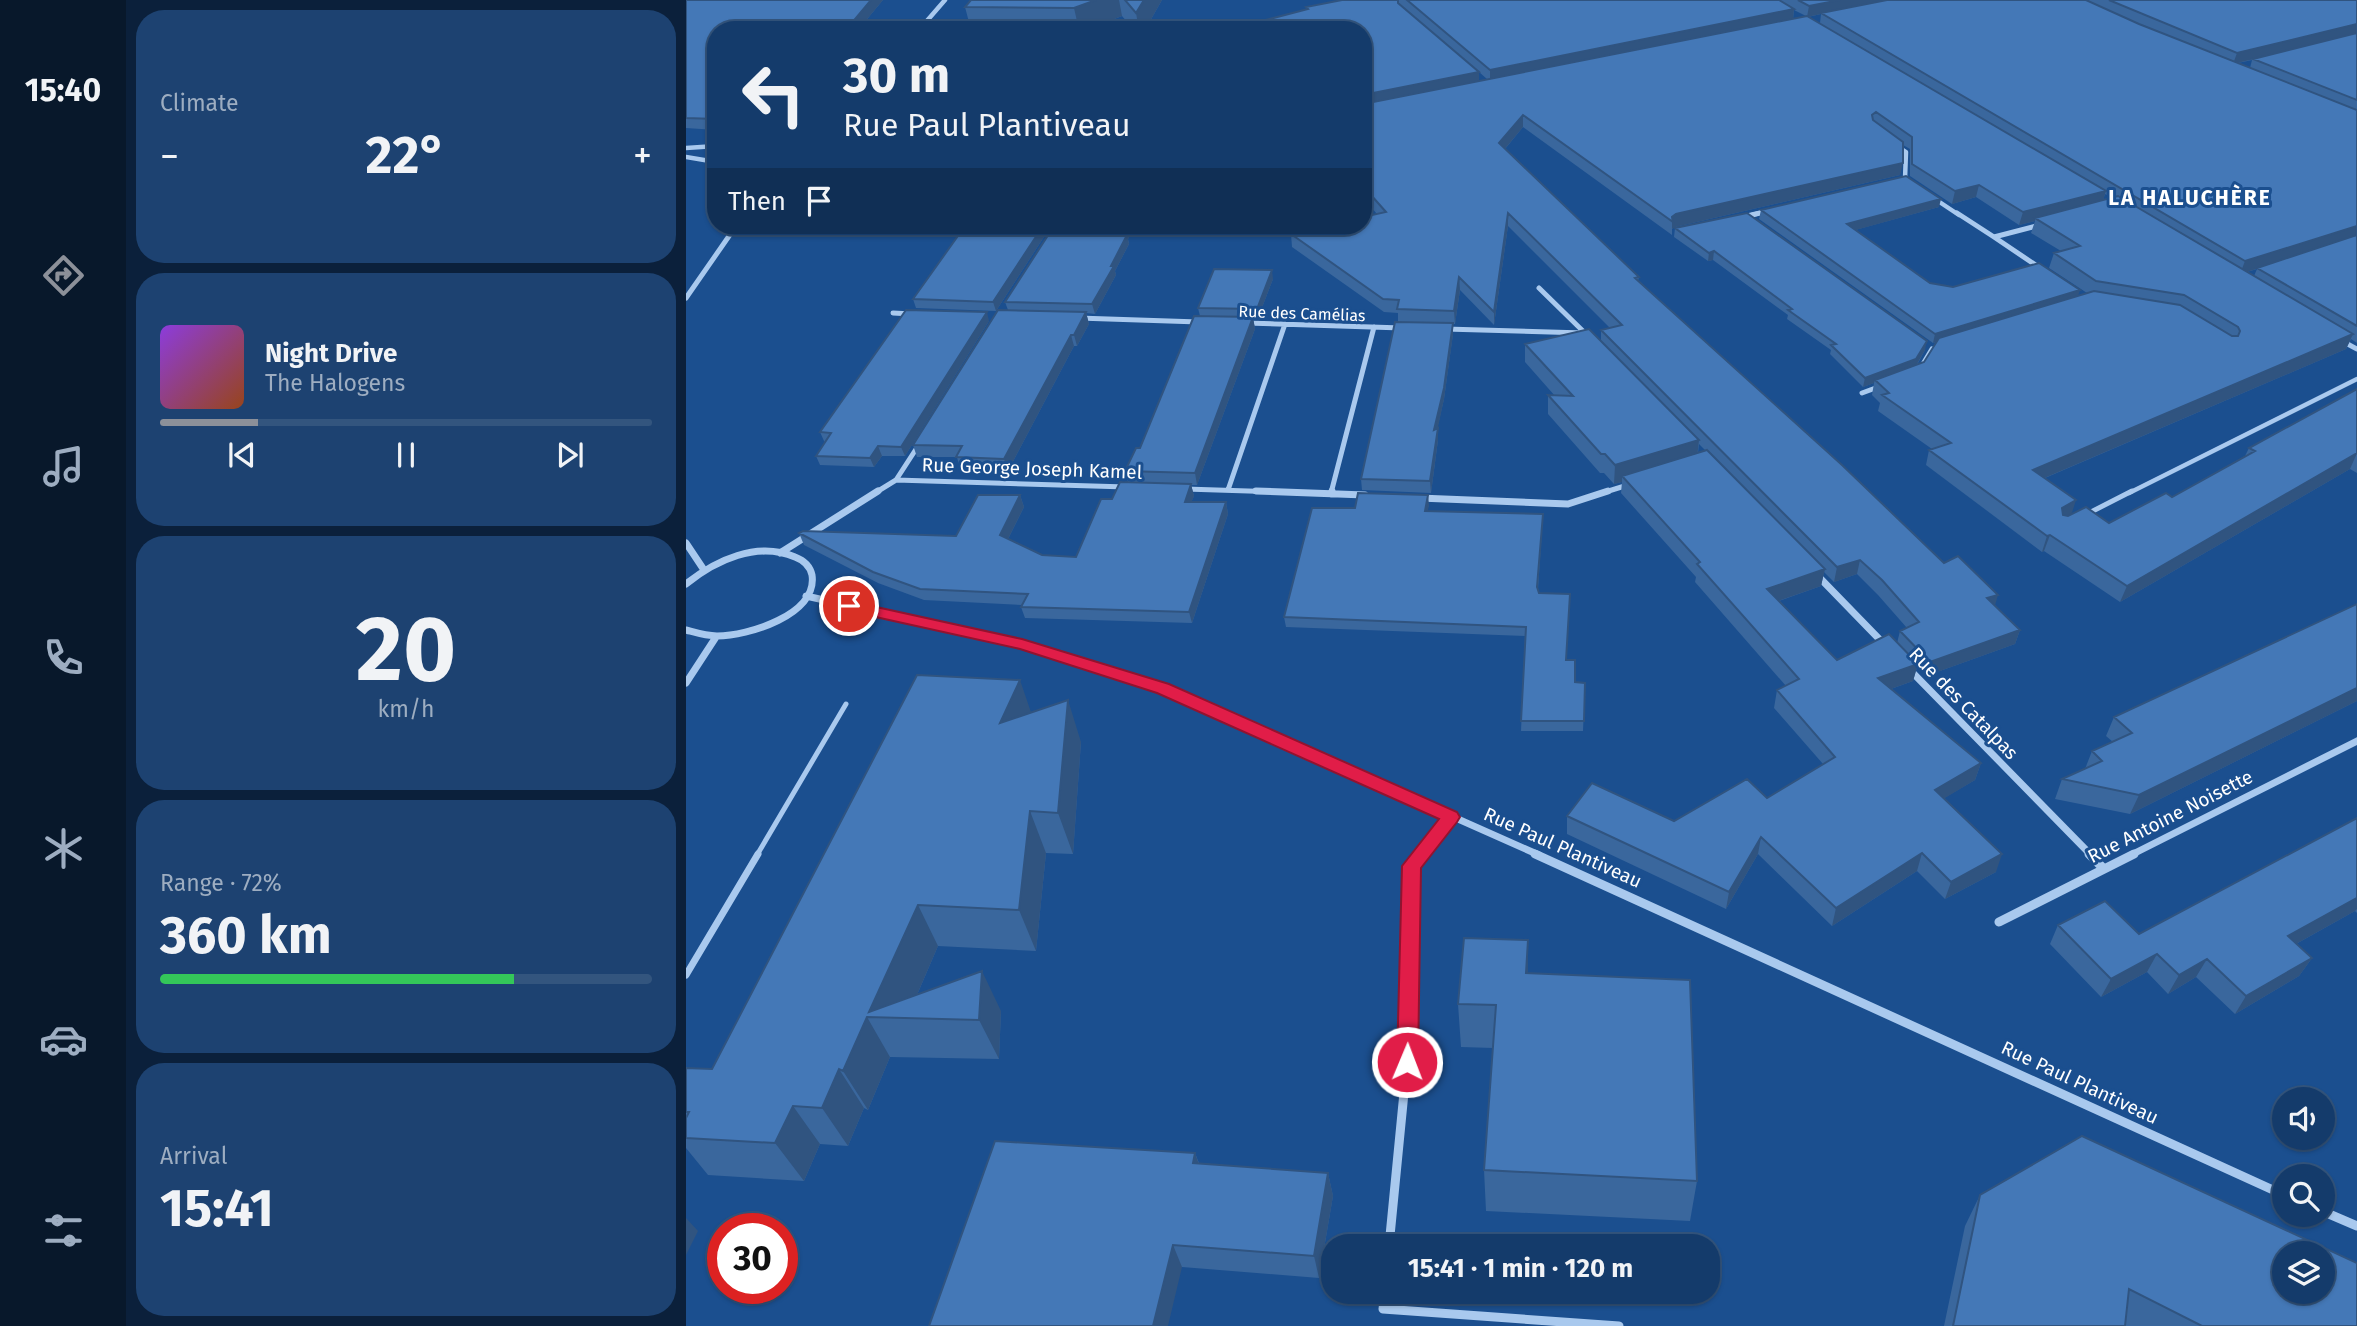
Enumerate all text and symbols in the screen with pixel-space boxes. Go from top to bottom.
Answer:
text: 30 m [843,46,950,105]
icon: left [728,49,819,140]
text: 15:40 [25,71,101,109]
text: Climate [160,89,239,117]
text: Rue Paul Plantiveau [843,106,1131,144]
text: 22° [366,124,446,187]
text: − [160,133,179,179]
text: + [633,133,652,179]
icon: arrive [800,182,838,220]
district label: LA HALUCHÈRE [2108,184,2272,211]
text: Then [728,186,786,217]
icon: directions [39,251,88,300]
street label: Rue des Camélias [1238,302,1366,325]
text: Night Drive [265,338,397,369]
text: The Halogens [265,369,405,397]
icon: previous [223,436,261,474]
icon: pause [387,436,425,474]
icon: next [551,436,589,474]
icon: music [39,442,88,491]
street label: Rue George Joseph Kamel [921,453,1143,484]
pin [819,576,879,636]
icon: arrive [830,587,868,625]
text: 20 [356,595,456,704]
icon: phone [39,633,88,682]
street label: Rue des Catalpas [1904,643,2023,764]
text: km/h [378,695,434,723]
street label: Rue Antoine Noisette [2084,765,2257,868]
street label: Rue Paul Plantiveau [1480,802,1645,893]
icon: climate [39,824,88,873]
text: Range · 72% [160,869,282,897]
text: 360 km [160,904,332,967]
icon: car [39,1015,88,1064]
position arrow [1370,1025,1444,1099]
street label: Rue Paul Plantiveau [1998,1036,2162,1129]
map controls [2272,1087,2335,1304]
button: sound [2272,1087,2335,1150]
text: Arrival [160,1142,227,1170]
button: search [2272,1164,2335,1227]
text: 15:41 [160,1177,274,1240]
icon: filters [39,1206,88,1255]
speed limit sign: 30 [707,1213,798,1304]
button: layers [2272,1241,2335,1304]
text: 15:41 · 1 min · 120 m [1408,1253,1633,1284]

